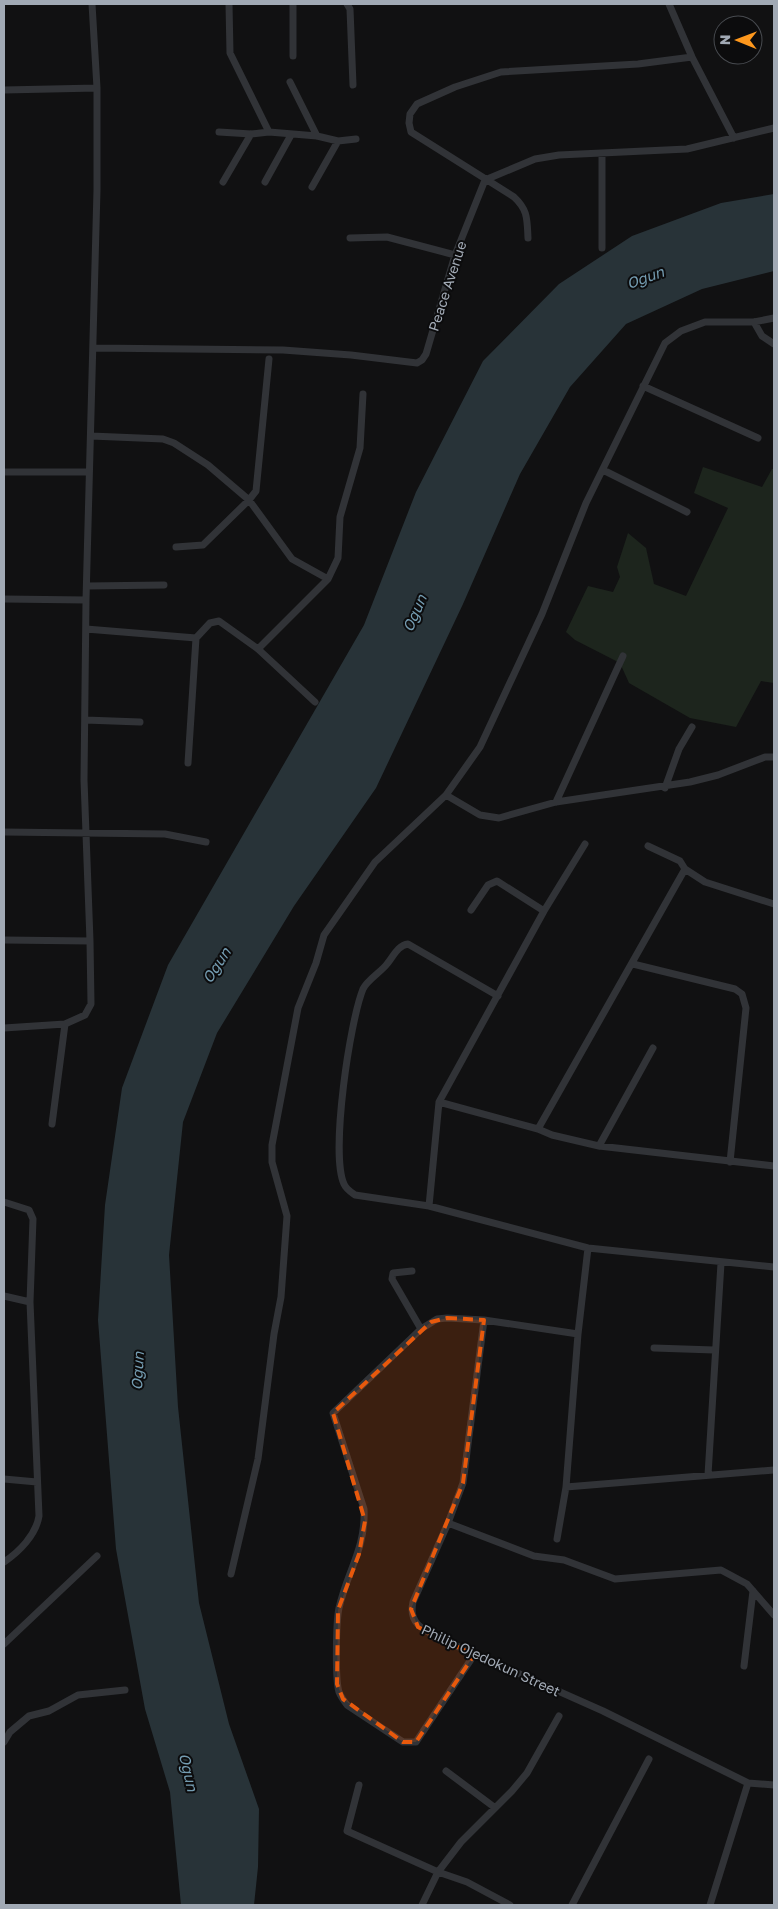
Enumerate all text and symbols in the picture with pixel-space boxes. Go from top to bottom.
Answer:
north arrow [713,15,763,65]
text: N [716,34,733,45]
street label: Peace Avenue [424,239,470,333]
water label: Ogun [624,262,667,293]
water label: Ogun [398,591,431,635]
water label: Ogun [198,943,235,987]
water label: Ogun [127,1350,148,1391]
street label: Philip Ojedokun Street [419,1620,563,1700]
water label: Ogun [175,1751,202,1794]

